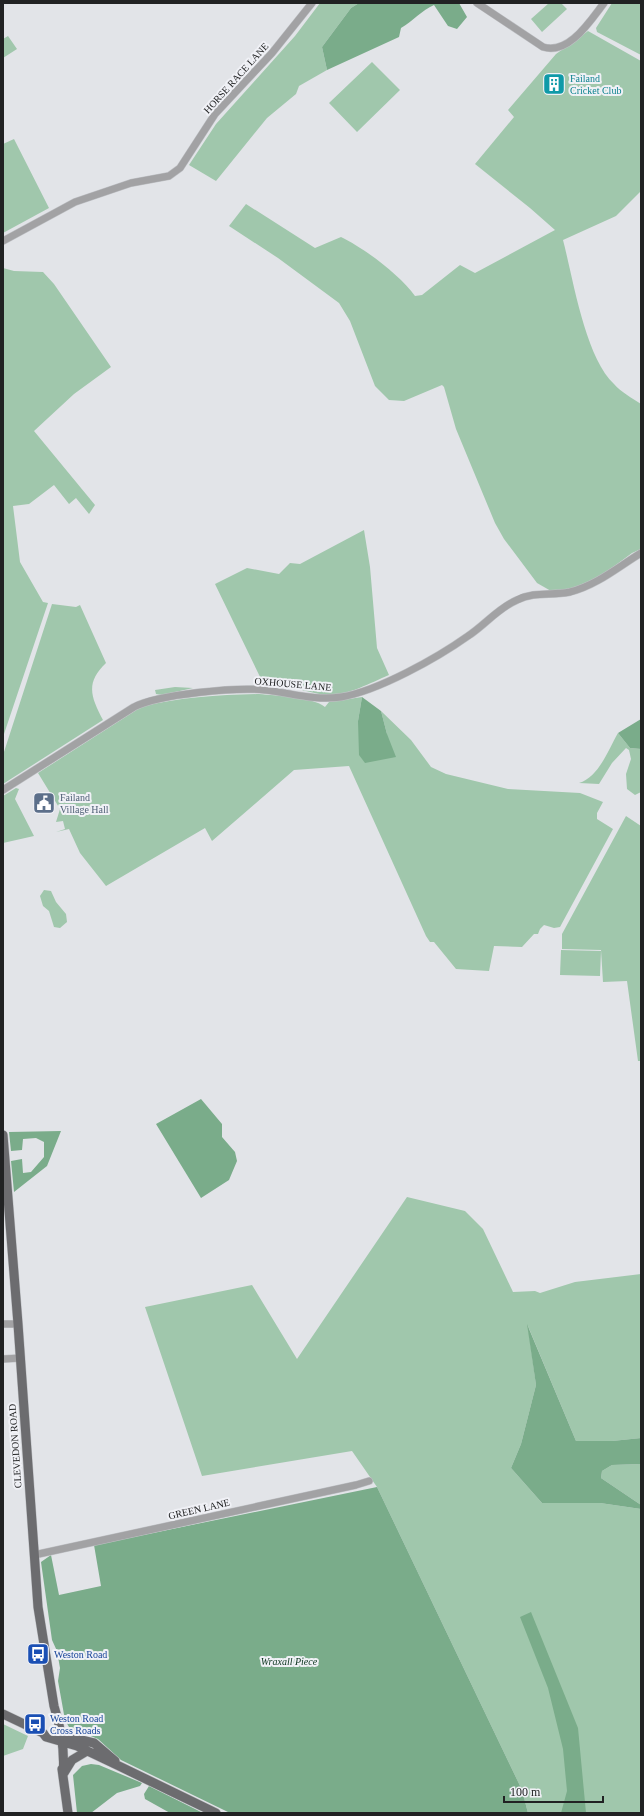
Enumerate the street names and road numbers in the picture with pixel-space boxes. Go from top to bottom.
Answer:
street label: HORSE RACE LANE [201,40,271,116]
street label: OXHOUSE LANE [254,675,332,693]
street label: CLEVEDON ROAD [7,1403,23,1489]
street label: GREEN LANE [167,1497,231,1521]

